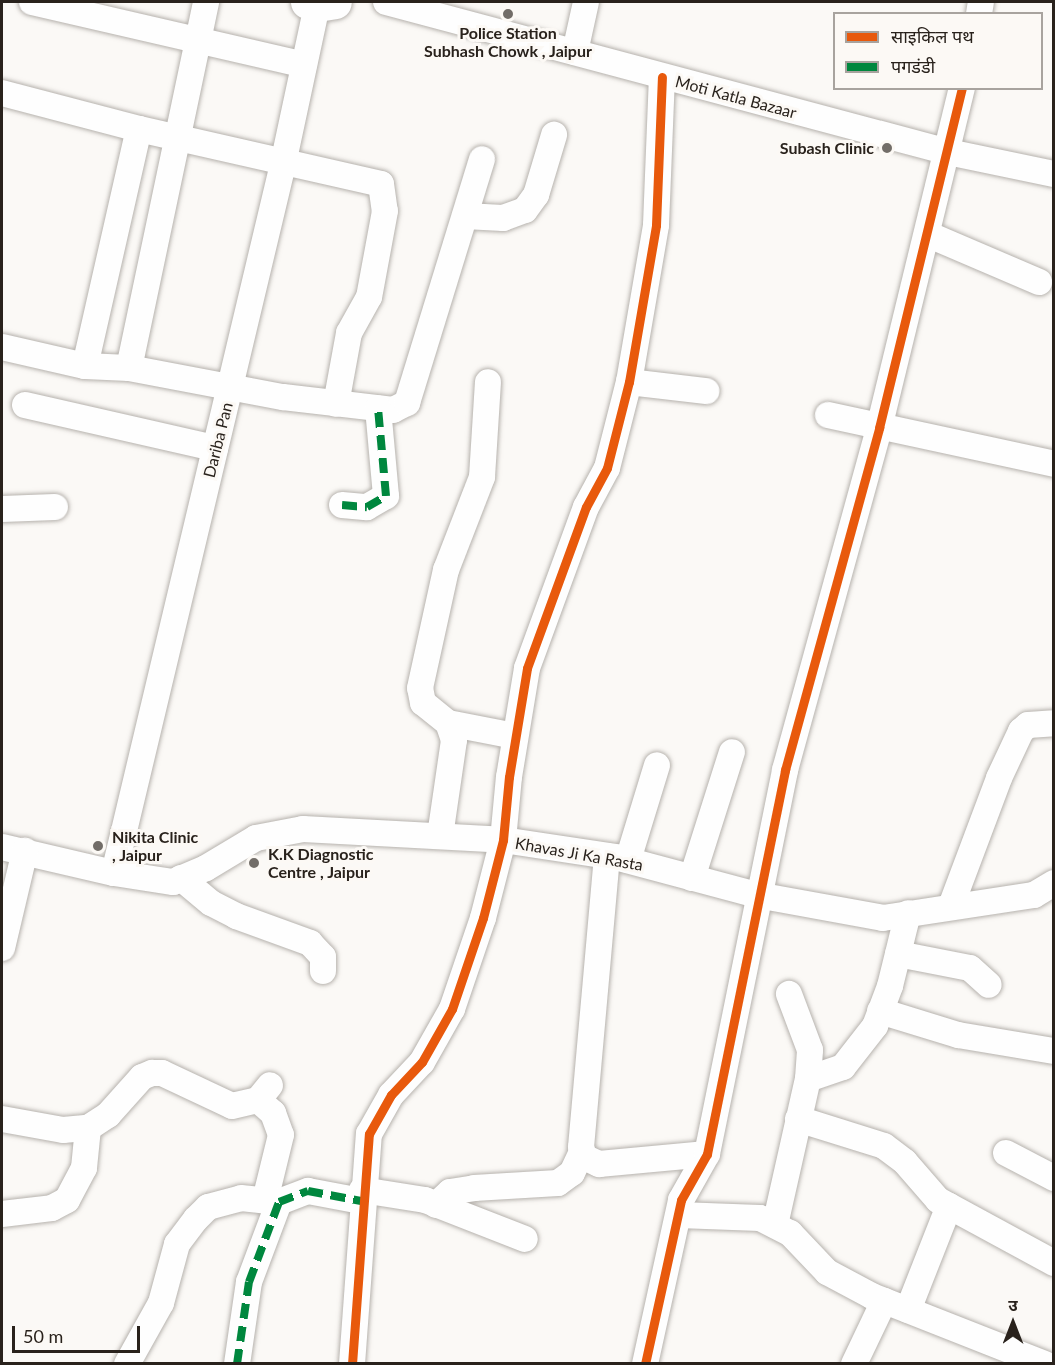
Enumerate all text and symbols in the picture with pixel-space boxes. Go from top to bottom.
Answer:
marker: Police Station Subhash Chowk , Jaipur [501,7,515,21]
legend [833,12,1043,90]
place label: Police Station Subhash Chowk , Jaipur [424,23,592,61]
text: साइकिल पथ [891,25,974,47]
text: पगडंडी [891,55,935,77]
street label: Moti Katla Bazaar [673,72,799,122]
place label: Subash Clinic [780,138,874,158]
marker: Subash Clinic [878,139,896,157]
street label: Dariba Pan [199,400,237,480]
place label: Nikita Clinic , Jaipur [112,827,198,865]
street label: Khavas Ji Ka Rasta [513,833,645,875]
marker: Nikita Clinic , Jaipur [89,837,107,855]
place label: K.K Diagnostic Centre , Jaipur [268,844,374,882]
marker: K.K Diagnostic Centre , Jaipur [245,854,263,872]
north arrow [983,1293,1043,1353]
text: उ [1008,1295,1018,1314]
scale bar [15,1314,142,1352]
text: 50 m [23,1325,63,1347]

